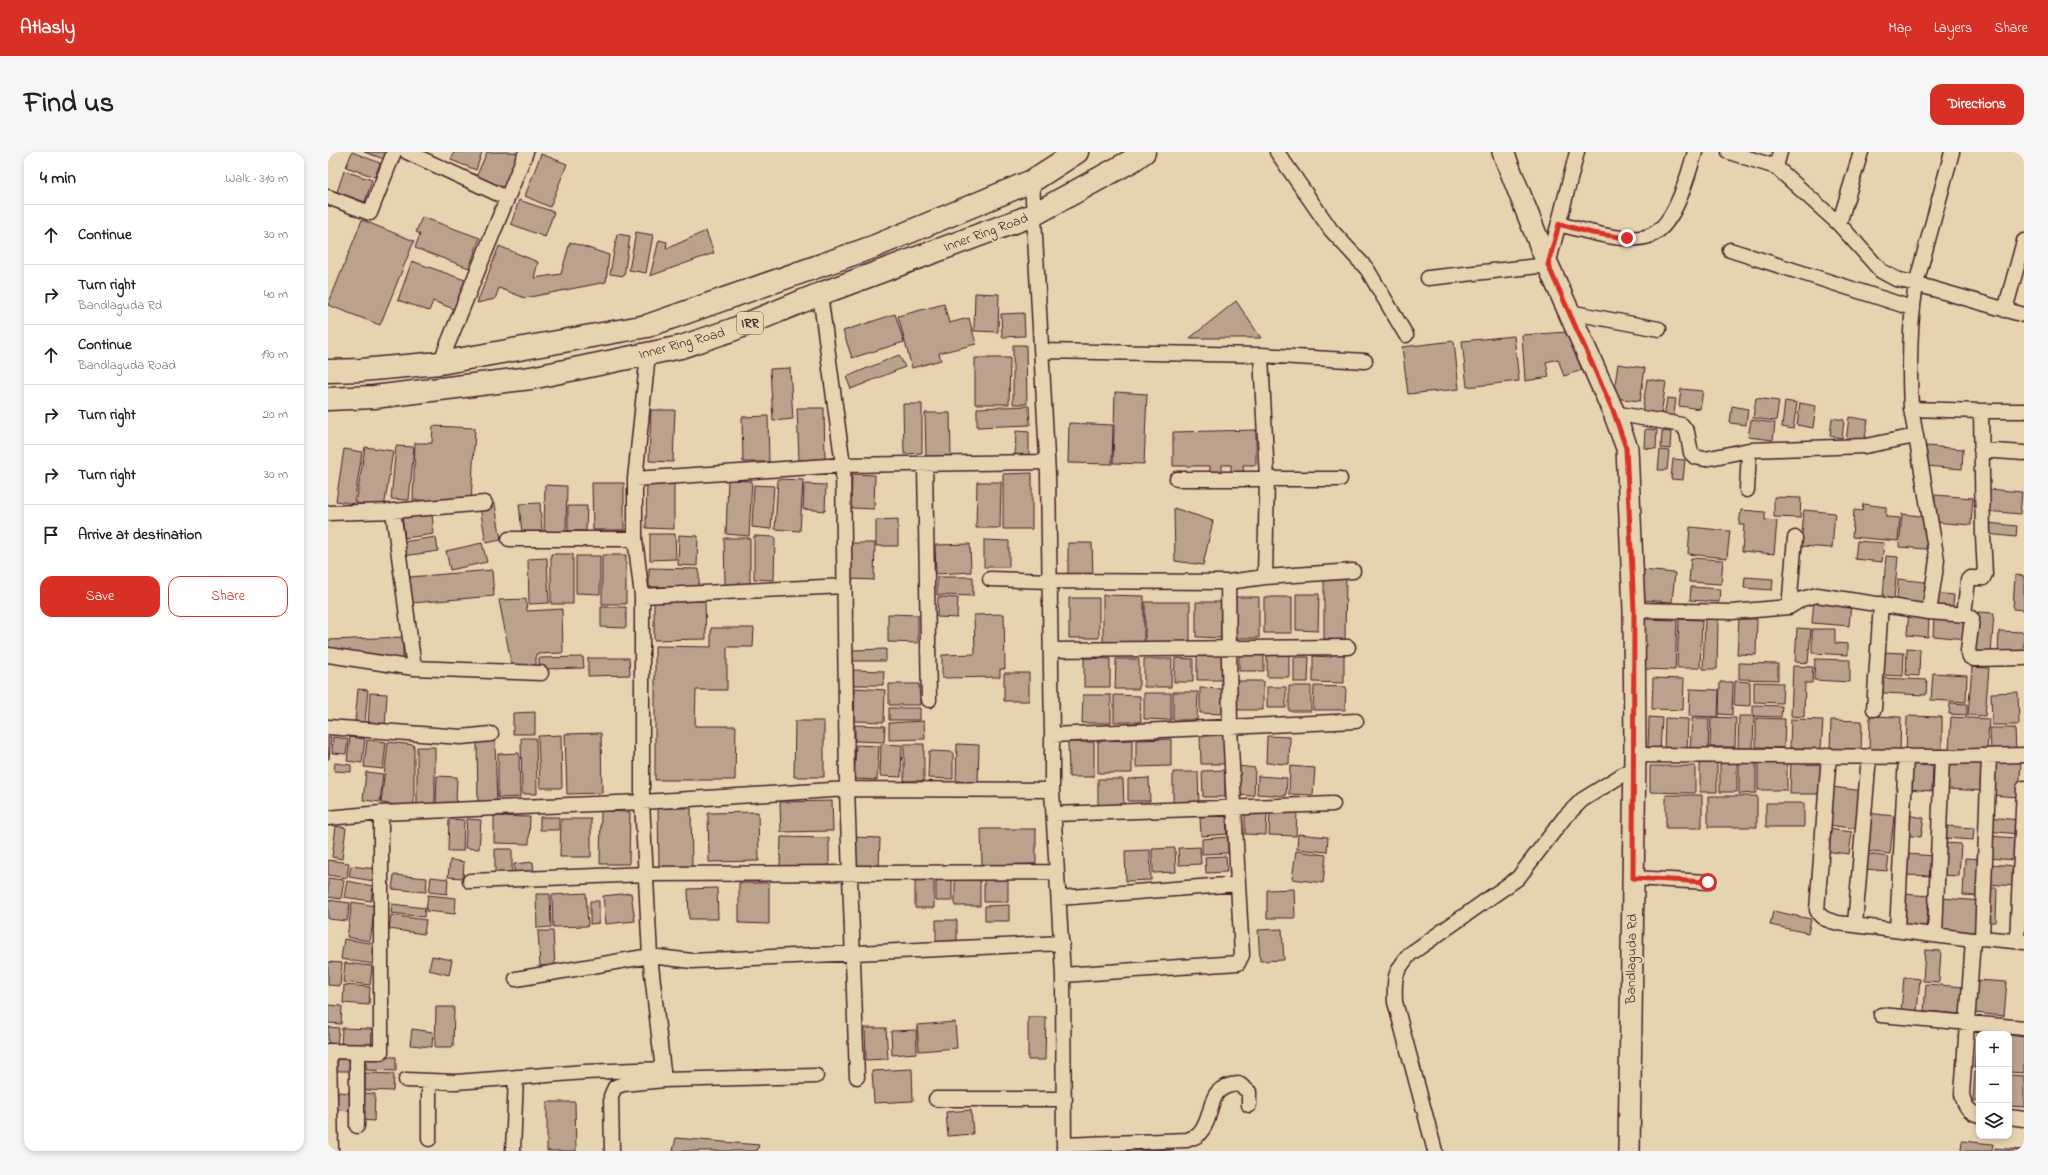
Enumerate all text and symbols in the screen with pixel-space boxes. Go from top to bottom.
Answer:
text: Atlasly [20,15,75,42]
text: Map [1888,18,1912,39]
text: Layers [1934,18,1972,39]
text: Share [1994,18,2028,39]
text: Find us [24,84,114,125]
button: Directions [1930,84,2024,125]
text: 4 min [40,166,76,191]
text: Walk · 310 m [225,169,288,188]
street label: Inner Ring Road [941,208,1032,259]
icon: ahead [40,224,62,246]
text: Continue [78,224,132,246]
text: 30 m [264,225,288,244]
route end [1618,229,1636,247]
text: Turn right [78,274,136,296]
icon: right [40,284,62,306]
text: 40 m [264,285,288,304]
text: Bandlaguda Rd [78,296,162,315]
road number: IRR [737,312,763,334]
street label: Inner Ring Road [636,322,728,367]
text: Continue [78,334,132,356]
icon: ahead [40,344,62,366]
text: 190 m [261,345,288,364]
text: Bandlaguda Road [78,356,176,375]
icon: right [40,404,62,426]
text: Turn right [78,404,136,426]
text: 20 m [263,405,288,424]
icon: right [40,464,62,486]
text: Turn right [78,464,136,486]
text: 30 m [264,465,288,484]
icon: arrive [40,524,62,546]
text: Arrive at destination [78,524,202,546]
button: Save [40,576,160,617]
button: Share [168,576,288,617]
route start [1699,873,1717,891]
street label: Bandlaguda Rd [1621,913,1644,1005]
map controls [1976,1031,2012,1139]
button: + [1976,1031,2012,1067]
button: − [1976,1067,2012,1103]
button: layers [1976,1103,2012,1139]

